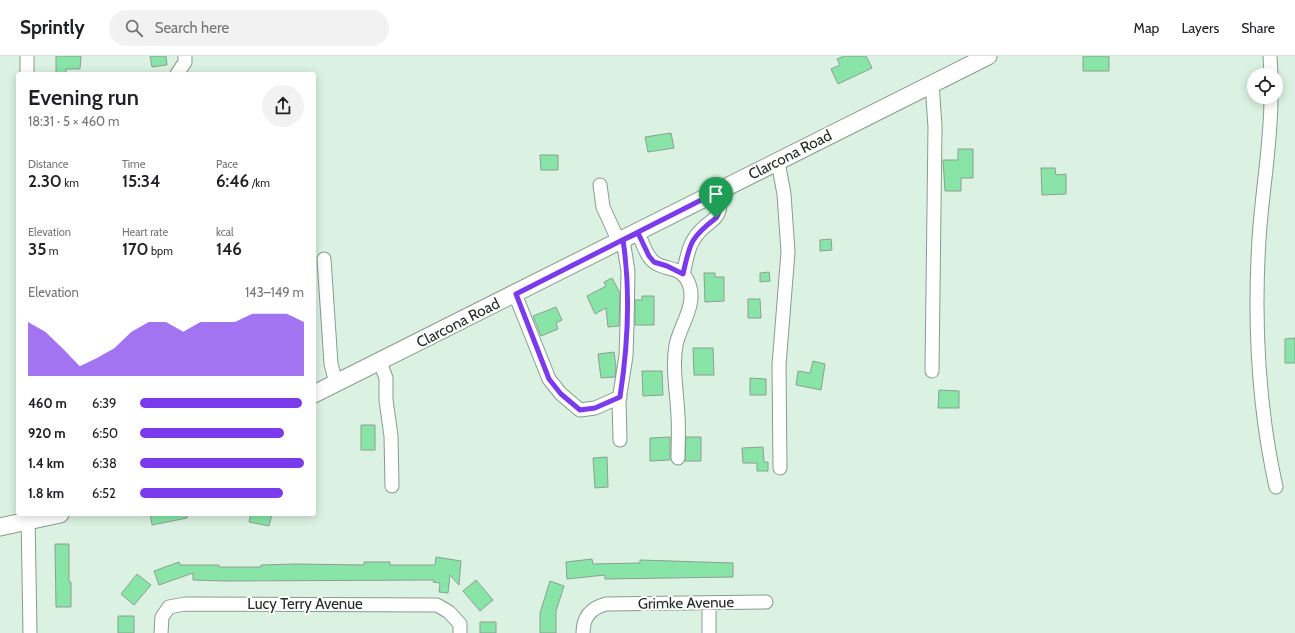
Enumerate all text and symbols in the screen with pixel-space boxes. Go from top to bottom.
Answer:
search box [109,10,389,46]
text: Sprintly [20,16,85,39]
icon: search [123,17,145,39]
text: Search here [155,19,229,37]
text: Map [1134,19,1159,37]
text: Layers [1181,19,1219,37]
text: Share [1241,19,1275,37]
map controls [1247,68,1283,104]
button: locate [1247,68,1283,104]
text: Evening run [28,84,139,111]
button: share [262,85,304,127]
text: 18:31 · 5 × 460 m [28,113,120,129]
street label: Clarcona Road [745,126,835,184]
text: Distance [28,157,69,171]
text: Time [122,157,145,171]
text: Pace [216,157,238,171]
text: 2.30 [28,171,62,191]
text: 15:34 [122,171,160,191]
text: 6:46 [216,171,249,191]
text: km [62,176,79,190]
text: /km [249,176,270,190]
pin [699,177,733,218]
icon: arrive [705,183,727,205]
text: Elevation [28,225,71,239]
text: Heart rate [122,225,168,239]
text: kcal [216,225,234,239]
text: 35 [28,239,46,259]
text: 170 [122,239,148,259]
text: 146 [216,239,242,259]
text: m [46,244,58,258]
text: bpm [148,244,173,258]
text: Elevation [28,284,79,300]
text: 143–149 m [245,284,304,300]
street label: Clarcona Road [413,294,503,352]
text: 460 m [28,395,67,411]
text: 6:39 [92,395,117,411]
text: 920 m [28,425,66,441]
text: 6:50 [92,425,118,441]
text: 1.4 km [28,455,64,471]
text: 6:38 [92,455,117,471]
text: 1.8 km [28,485,64,501]
text: 6:52 [92,485,116,501]
street label: Grimke Avenue [638,593,735,613]
street label: Lucy Terry Avenue [247,595,363,613]

